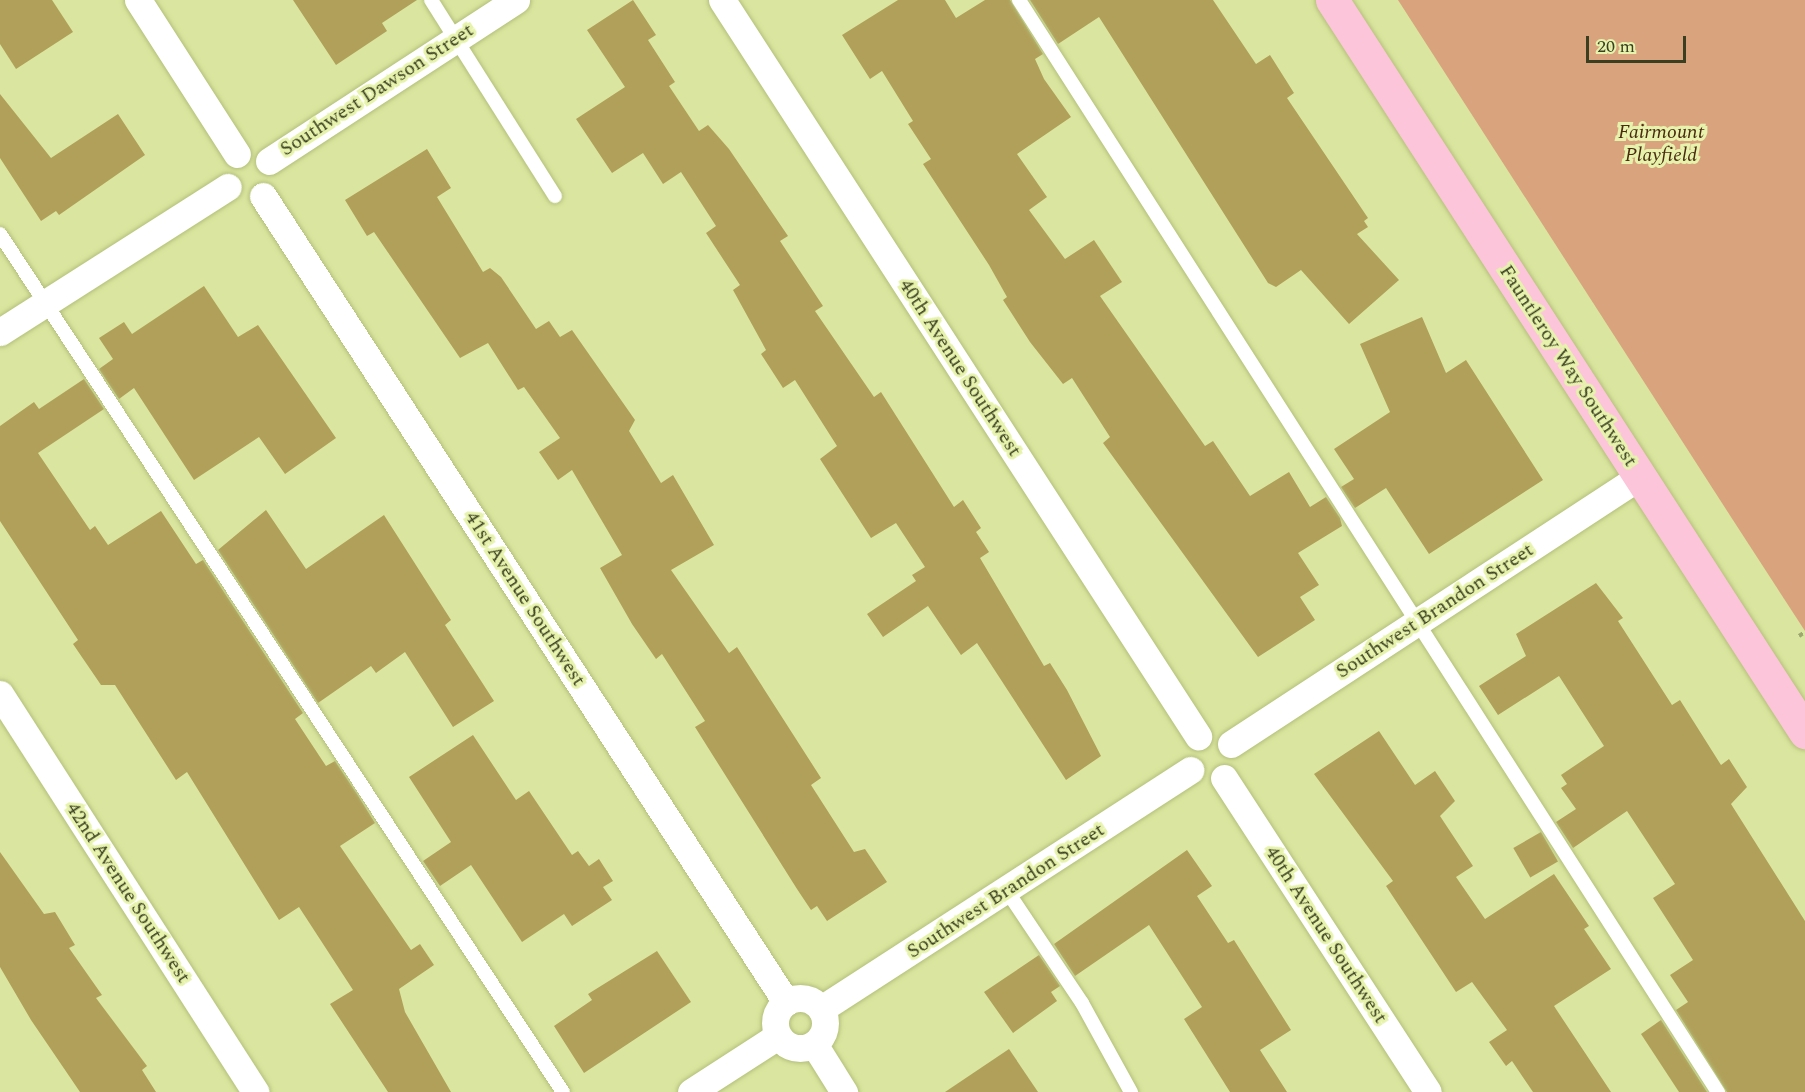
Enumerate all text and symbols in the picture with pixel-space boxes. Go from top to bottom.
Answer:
street label: Southwest Dawson Street [276,18,478,162]
scale bar [1589,24,1690,62]
text: 20 m [1597,33,1635,60]
park label: Fairmount Playfield [1618,120,1704,167]
street label: Fauntleroy Way Southwest [1494,261,1642,471]
street label: 40th Avenue Southwest [894,275,1026,461]
street label: 41st Avenue Southwest [460,507,590,691]
street label: Southwest Brandon Street [1332,538,1538,684]
street label: 42nd Avenue Southwest [61,798,195,988]
street label: Southwest Brandon Street [903,818,1109,964]
street label: 40th Avenue Southwest [1260,842,1392,1028]

